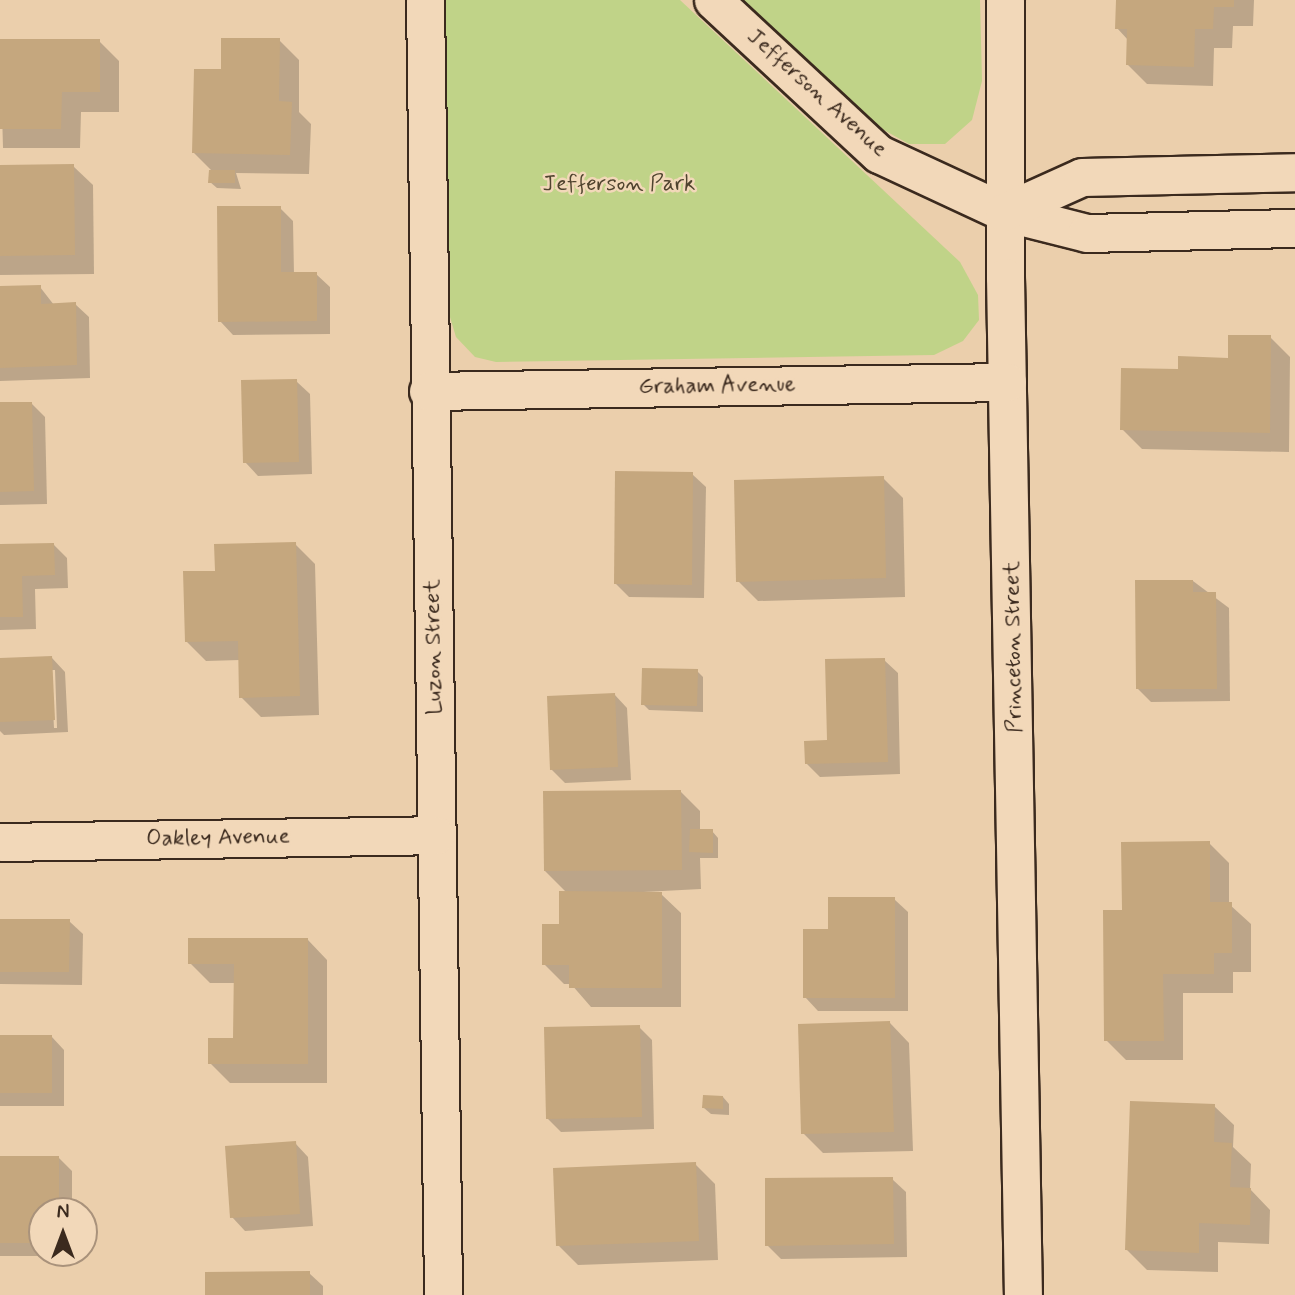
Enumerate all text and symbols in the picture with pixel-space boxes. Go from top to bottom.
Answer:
street label: Jefferson Avenue [741,23,893,163]
park label: Jefferson Park [543,170,695,198]
street label: Graham Avenue [639,371,795,401]
street label: Princeton Street [999,561,1029,733]
street label: Luzon Street [419,579,449,715]
street label: Oakley Avenue [146,823,290,853]
north arrow [28,1197,98,1267]
text: N [57,1200,69,1225]

